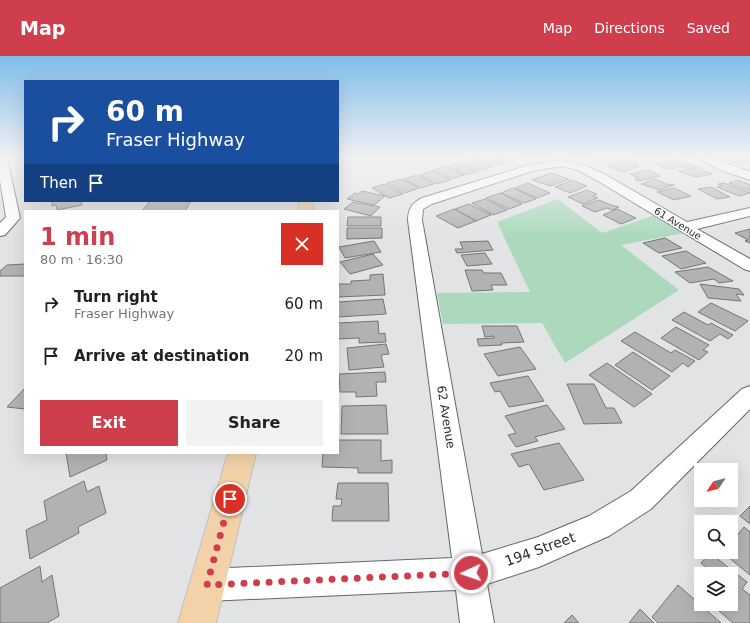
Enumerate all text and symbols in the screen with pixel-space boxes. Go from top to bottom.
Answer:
text: Map [20,17,65,39]
text: Map [543,20,572,36]
text: Directions [594,20,665,36]
text: Saved [687,20,730,36]
text: 60 m [106,95,184,128]
icon: right [40,96,92,148]
text: Fraser Highway [106,129,245,150]
icon: arrive [85,172,107,194]
text: Then [40,174,77,192]
street label: 61 Avenue [652,205,703,242]
text: 1 min [40,223,115,251]
button: close [281,223,323,265]
text: 80 m · 16:30 [40,252,123,267]
text: Turn right [74,288,158,306]
icon: right [40,293,62,315]
text: 60 m [285,295,323,313]
text: Fraser Highway [74,306,174,321]
icon: arrive [40,345,62,367]
text: Arrive at destination [74,347,249,365]
text: 20 m [285,347,323,365]
street label: 62 Avenue [434,384,458,450]
button: Exit [40,400,178,446]
button: Share [186,400,323,446]
north arrow [694,463,738,507]
map controls [694,463,738,611]
pin [213,482,247,516]
icon: arrive [219,488,241,510]
button: search [694,515,738,559]
street label: 194 Street [503,529,578,569]
position arrow [450,552,492,594]
button: layers [694,567,738,611]

